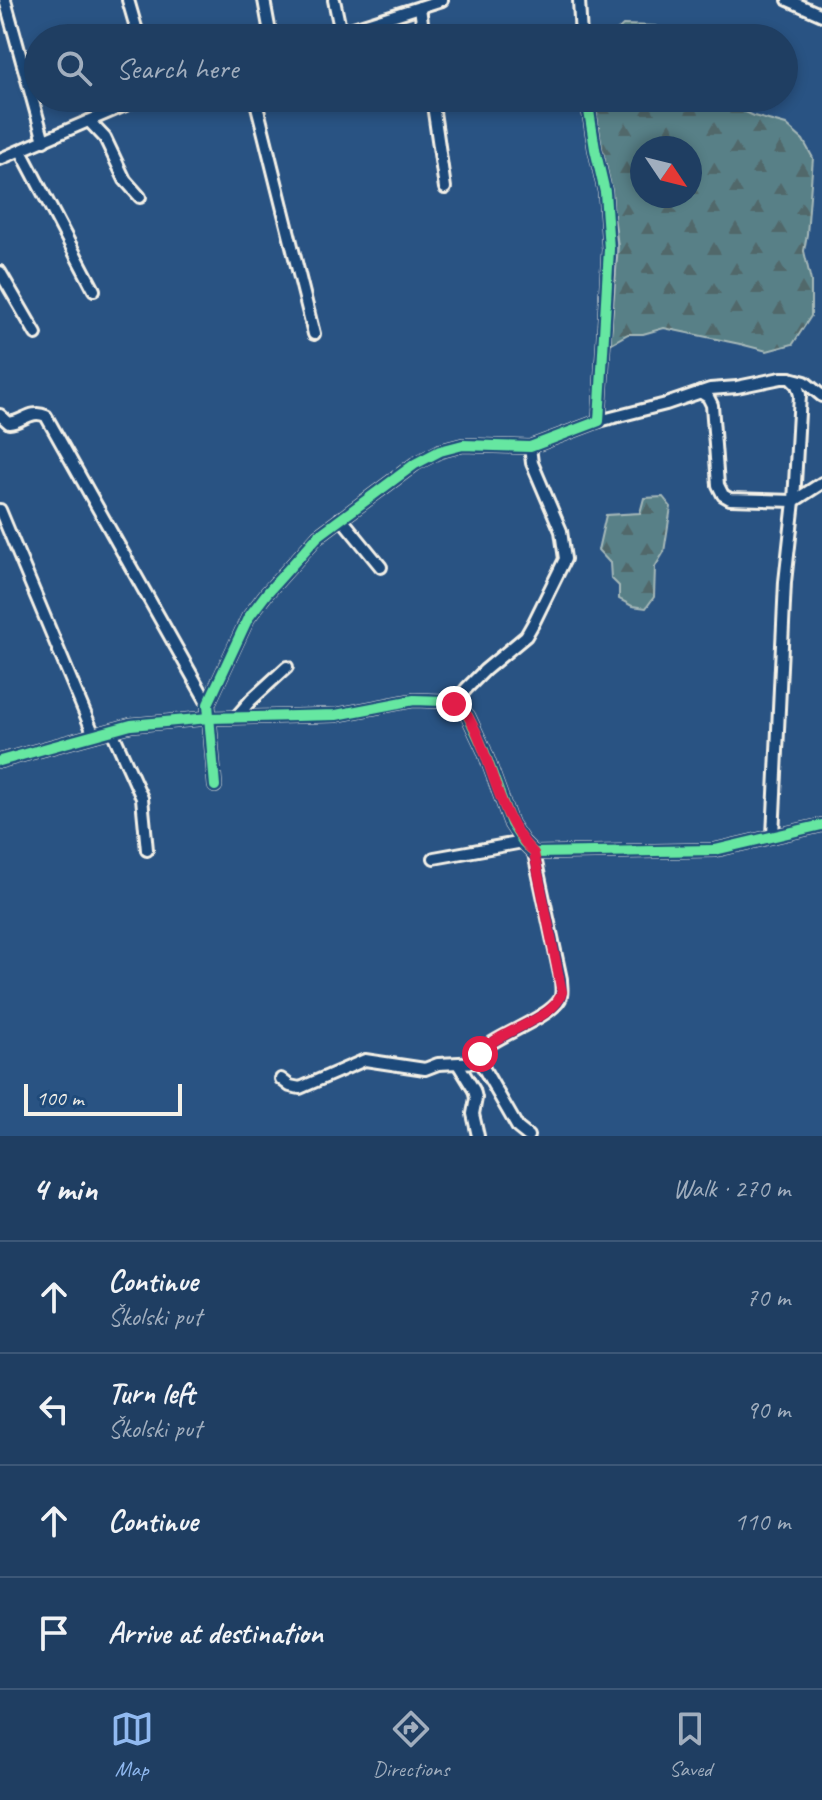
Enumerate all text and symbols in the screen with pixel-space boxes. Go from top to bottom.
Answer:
search box [24,24,798,112]
icon: search [52,46,96,90]
text: Search here [116,49,238,87]
north arrow [630,136,702,208]
route end [436,686,472,722]
route start [462,1036,498,1072]
scale bar [24,1080,182,1116]
text: 100 m [36,1084,83,1112]
text: 4 min [32,1167,97,1210]
text: Walk · 270 m [673,1172,790,1205]
text: Continue [108,1262,198,1300]
icon: ahead [32,1275,76,1319]
text: 70 m [746,1281,790,1314]
text: Školski put [108,1300,202,1333]
text: Turn left [108,1374,195,1412]
icon: left [32,1387,76,1431]
text: 90 m [746,1393,790,1426]
text: Školski put [108,1412,202,1445]
icon: ahead [32,1499,76,1543]
text: Continue [108,1502,198,1540]
text: 110 m [734,1505,790,1538]
icon: arrive [32,1611,76,1655]
text: Arrive at destination [108,1614,323,1652]
tab: Map [110,1707,154,1783]
tab: Directions [373,1707,449,1783]
tab: Saved [668,1707,712,1783]

